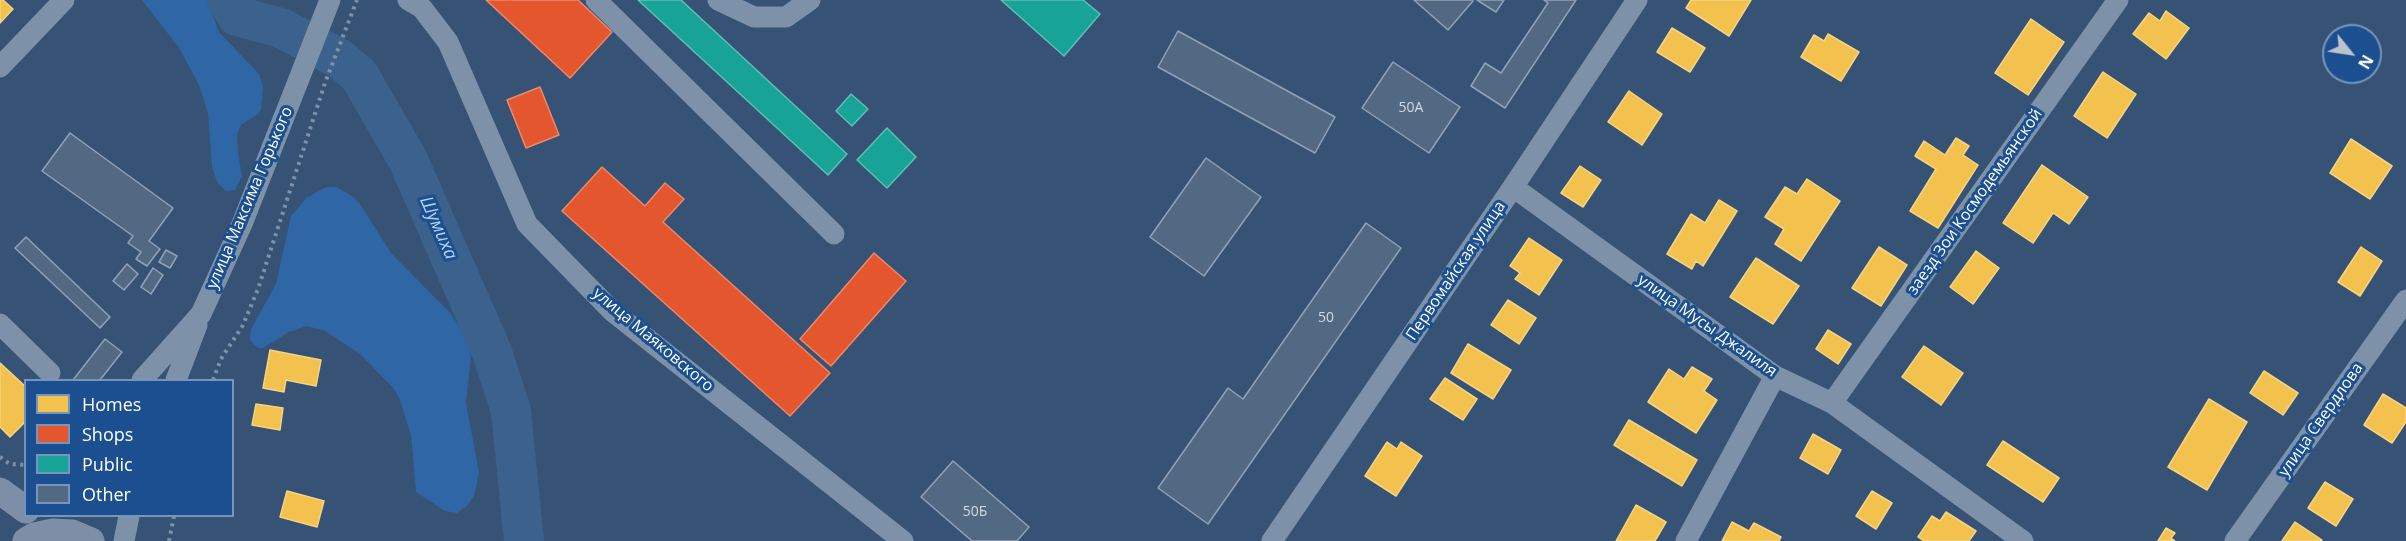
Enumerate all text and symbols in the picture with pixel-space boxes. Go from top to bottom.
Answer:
north arrow [2322,24,2382,84]
text: N [2353,51,2379,73]
house number: 50А [1399,100,1423,116]
street label: улица Максима Горького [203,104,297,292]
street label: заезд Зои Космодемьянской [1903,105,2047,299]
water label: Шумиха [414,193,462,263]
street label: Первомайская улица [1402,198,1510,344]
street label: улица Мусы Джалиля [1634,271,1780,381]
street label: улица Маяковского [589,284,717,396]
house number: 50 [1318,310,1334,326]
street label: улица Свердлова [2275,359,2367,481]
legend [24,379,234,517]
text: Homes [82,392,141,416]
text: Shops [82,422,133,446]
text: Public [82,452,133,476]
text: Other [82,482,131,506]
house number: 50Б [963,504,987,520]

